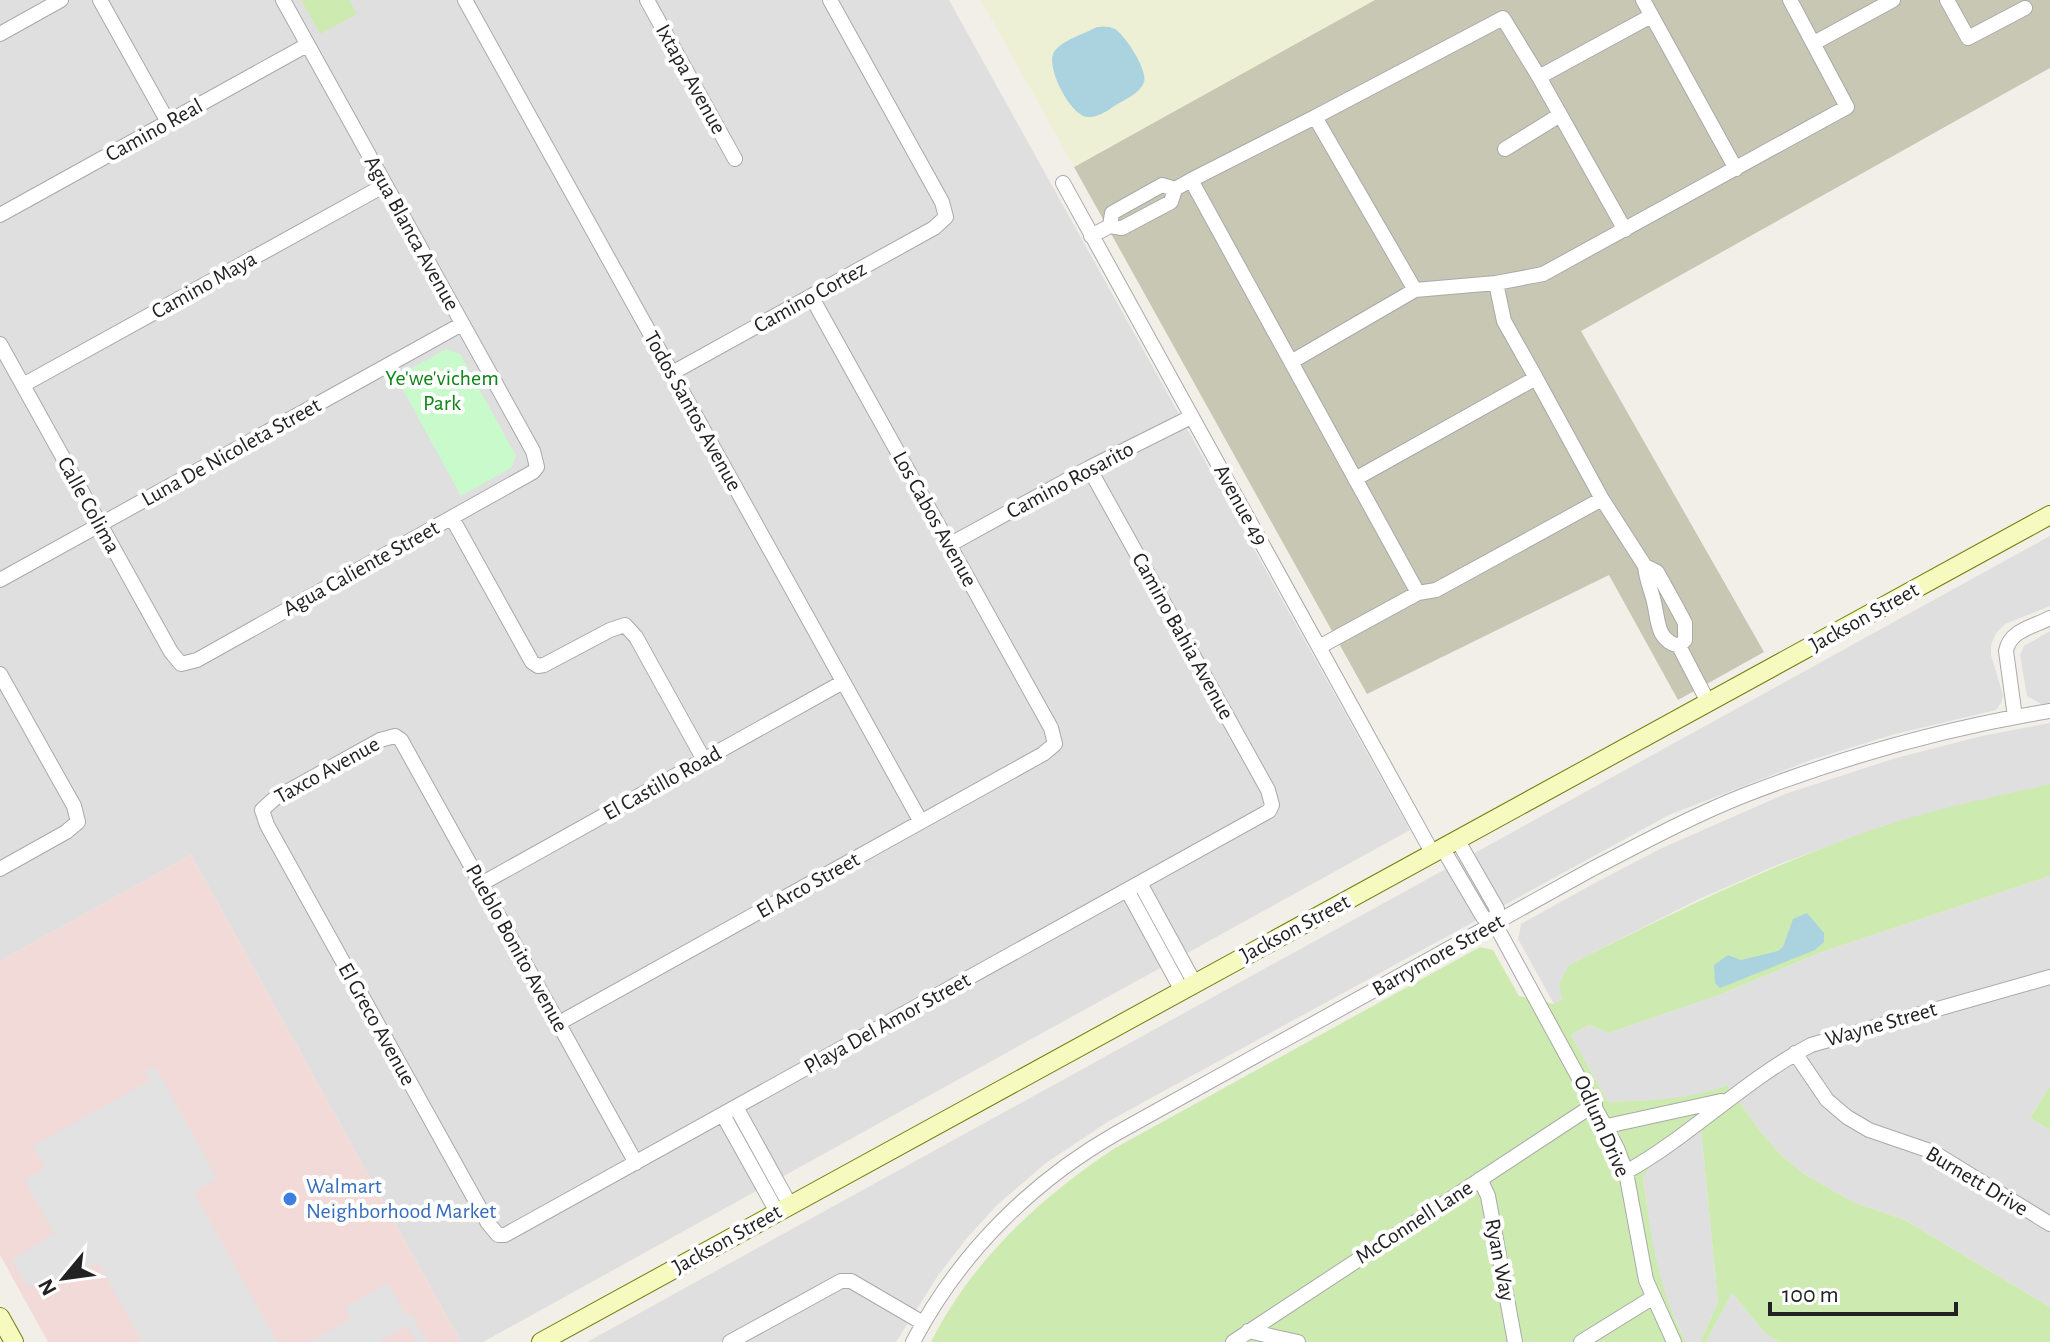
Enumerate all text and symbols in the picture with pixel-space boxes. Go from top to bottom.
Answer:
street label: Ixtapa Avenue [652,20,730,138]
street label: Camino Real [102,94,206,166]
street label: Agua Blanca Avenue [360,152,464,314]
street label: Camino Maya [148,247,260,323]
street label: Camino Cortez [750,257,870,337]
street label: Todos Santos Avenue [640,327,746,495]
park label: Ye'we'vichem Park [385,367,499,414]
street label: Luna De Nicoleta Street [138,394,324,510]
street label: Camino Rosarito [1003,437,1137,523]
street label: Los Cabos Avenue [889,448,981,590]
street label: Calle Colima [54,453,124,557]
street label: Avenue 49 [1210,461,1272,549]
street label: Agua Caliente Street [279,516,443,620]
street label: Camino Bahia Avenue [1128,549,1238,723]
street label: Jackson Street [1806,578,1922,656]
street label: Taxco Avenue [271,732,383,808]
street label: El Castillo Road [599,742,725,824]
street label: El Arco Street [753,848,863,922]
street label: Pueblo Bonito Avenue [462,861,572,1035]
street label: Jackson Street [1237,890,1353,966]
street label: Barrymore Street [1369,910,1507,1000]
street label: El Greco Avenue [334,959,420,1089]
street label: Playa Del Amor Street [800,968,974,1078]
street label: Wayne Street [1823,998,1939,1050]
street label: Odlum Drive [1570,1072,1634,1180]
street label: Burnett Drive [1922,1142,2032,1220]
place label: Walmart Neighborhood Market [306,1175,496,1222]
street label: McConnell Lane [1352,1176,1476,1268]
marker: Walmart Neighborhood Market [281,1190,299,1208]
street label: Jackson Street [669,1200,785,1278]
street label: Ryan Way [1481,1217,1519,1304]
north arrow [24,1238,104,1318]
scale bar [1770,1266,1956,1316]
text: N [34,1275,61,1299]
text: 100 m [1782,1283,1839,1307]

